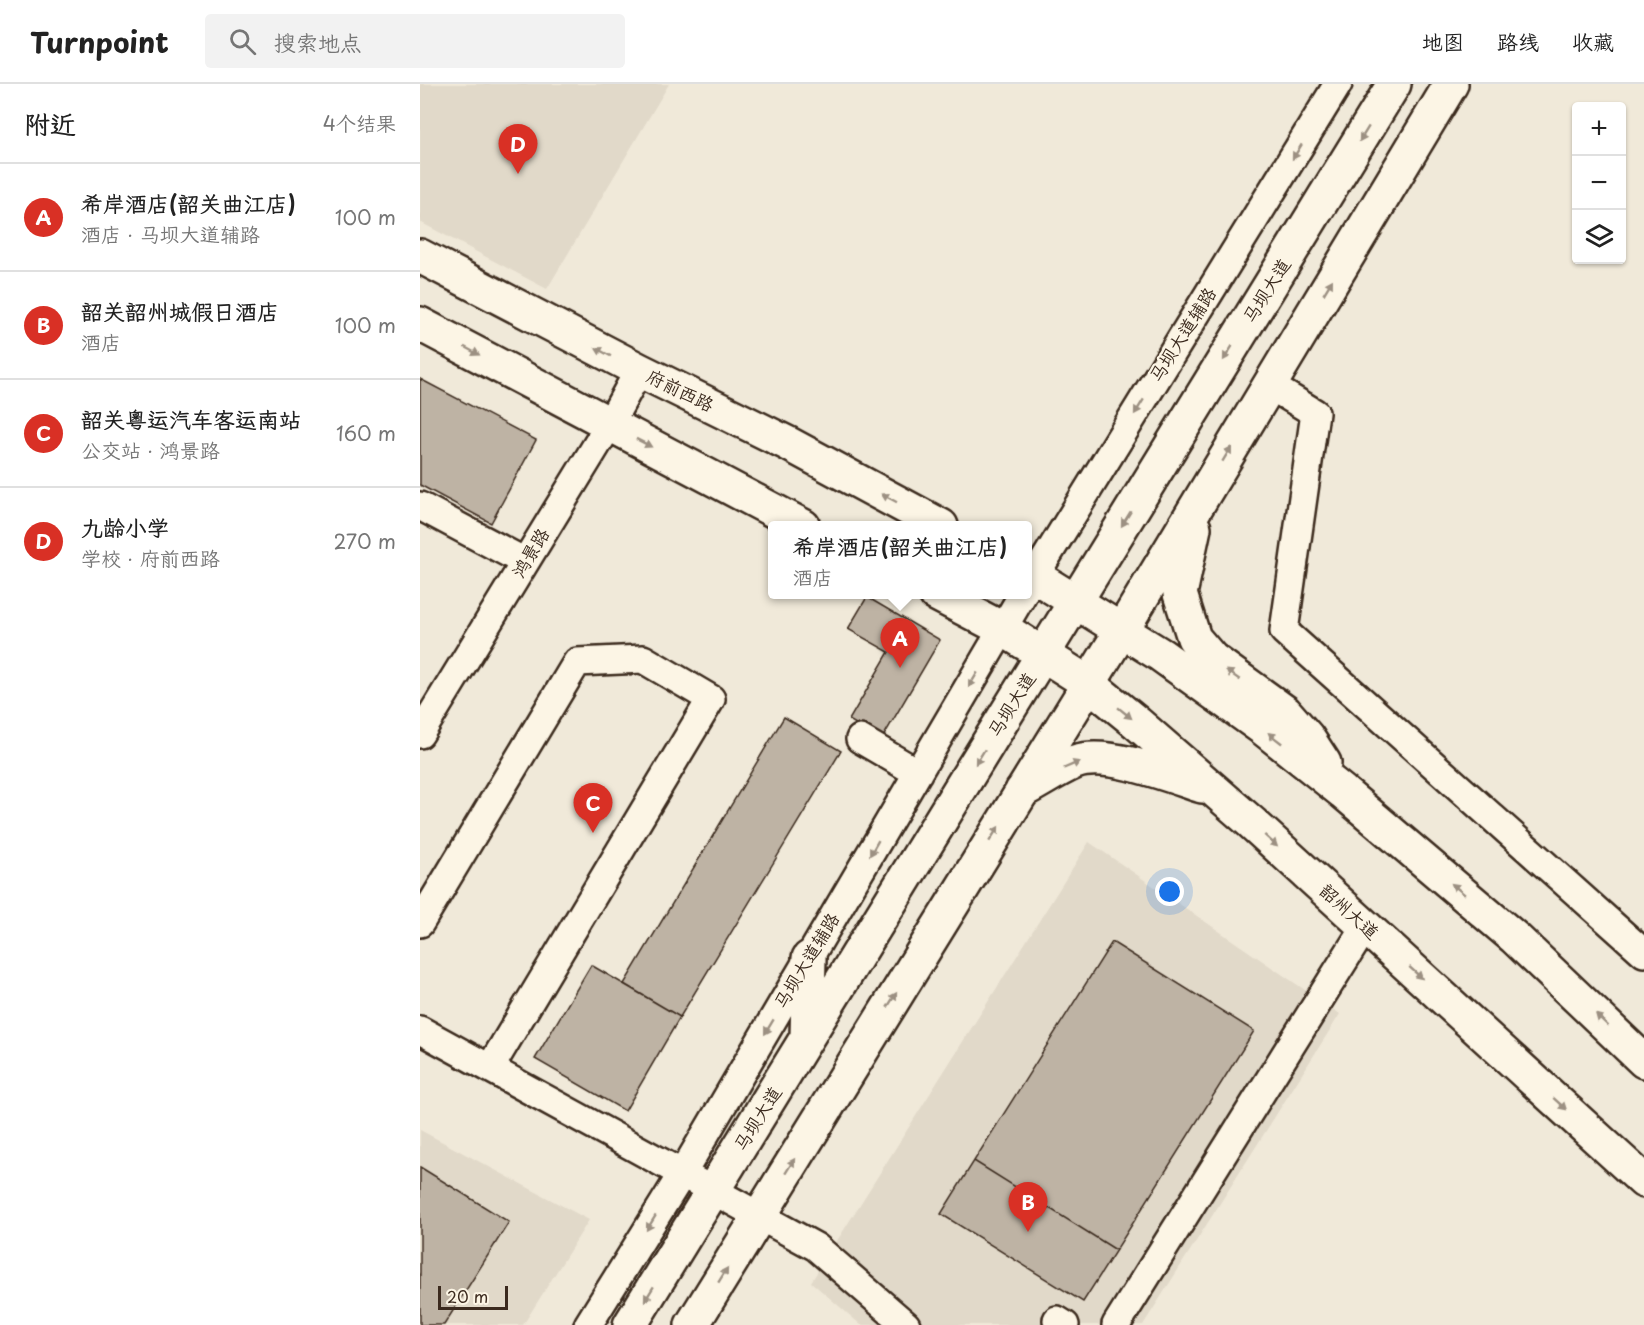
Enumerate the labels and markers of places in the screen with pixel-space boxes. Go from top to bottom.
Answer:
pin: D [498,124,538,174]
pin: A [880,618,920,668]
pin: C [574,784,612,833]
pin: B [1008,1182,1048,1232]

